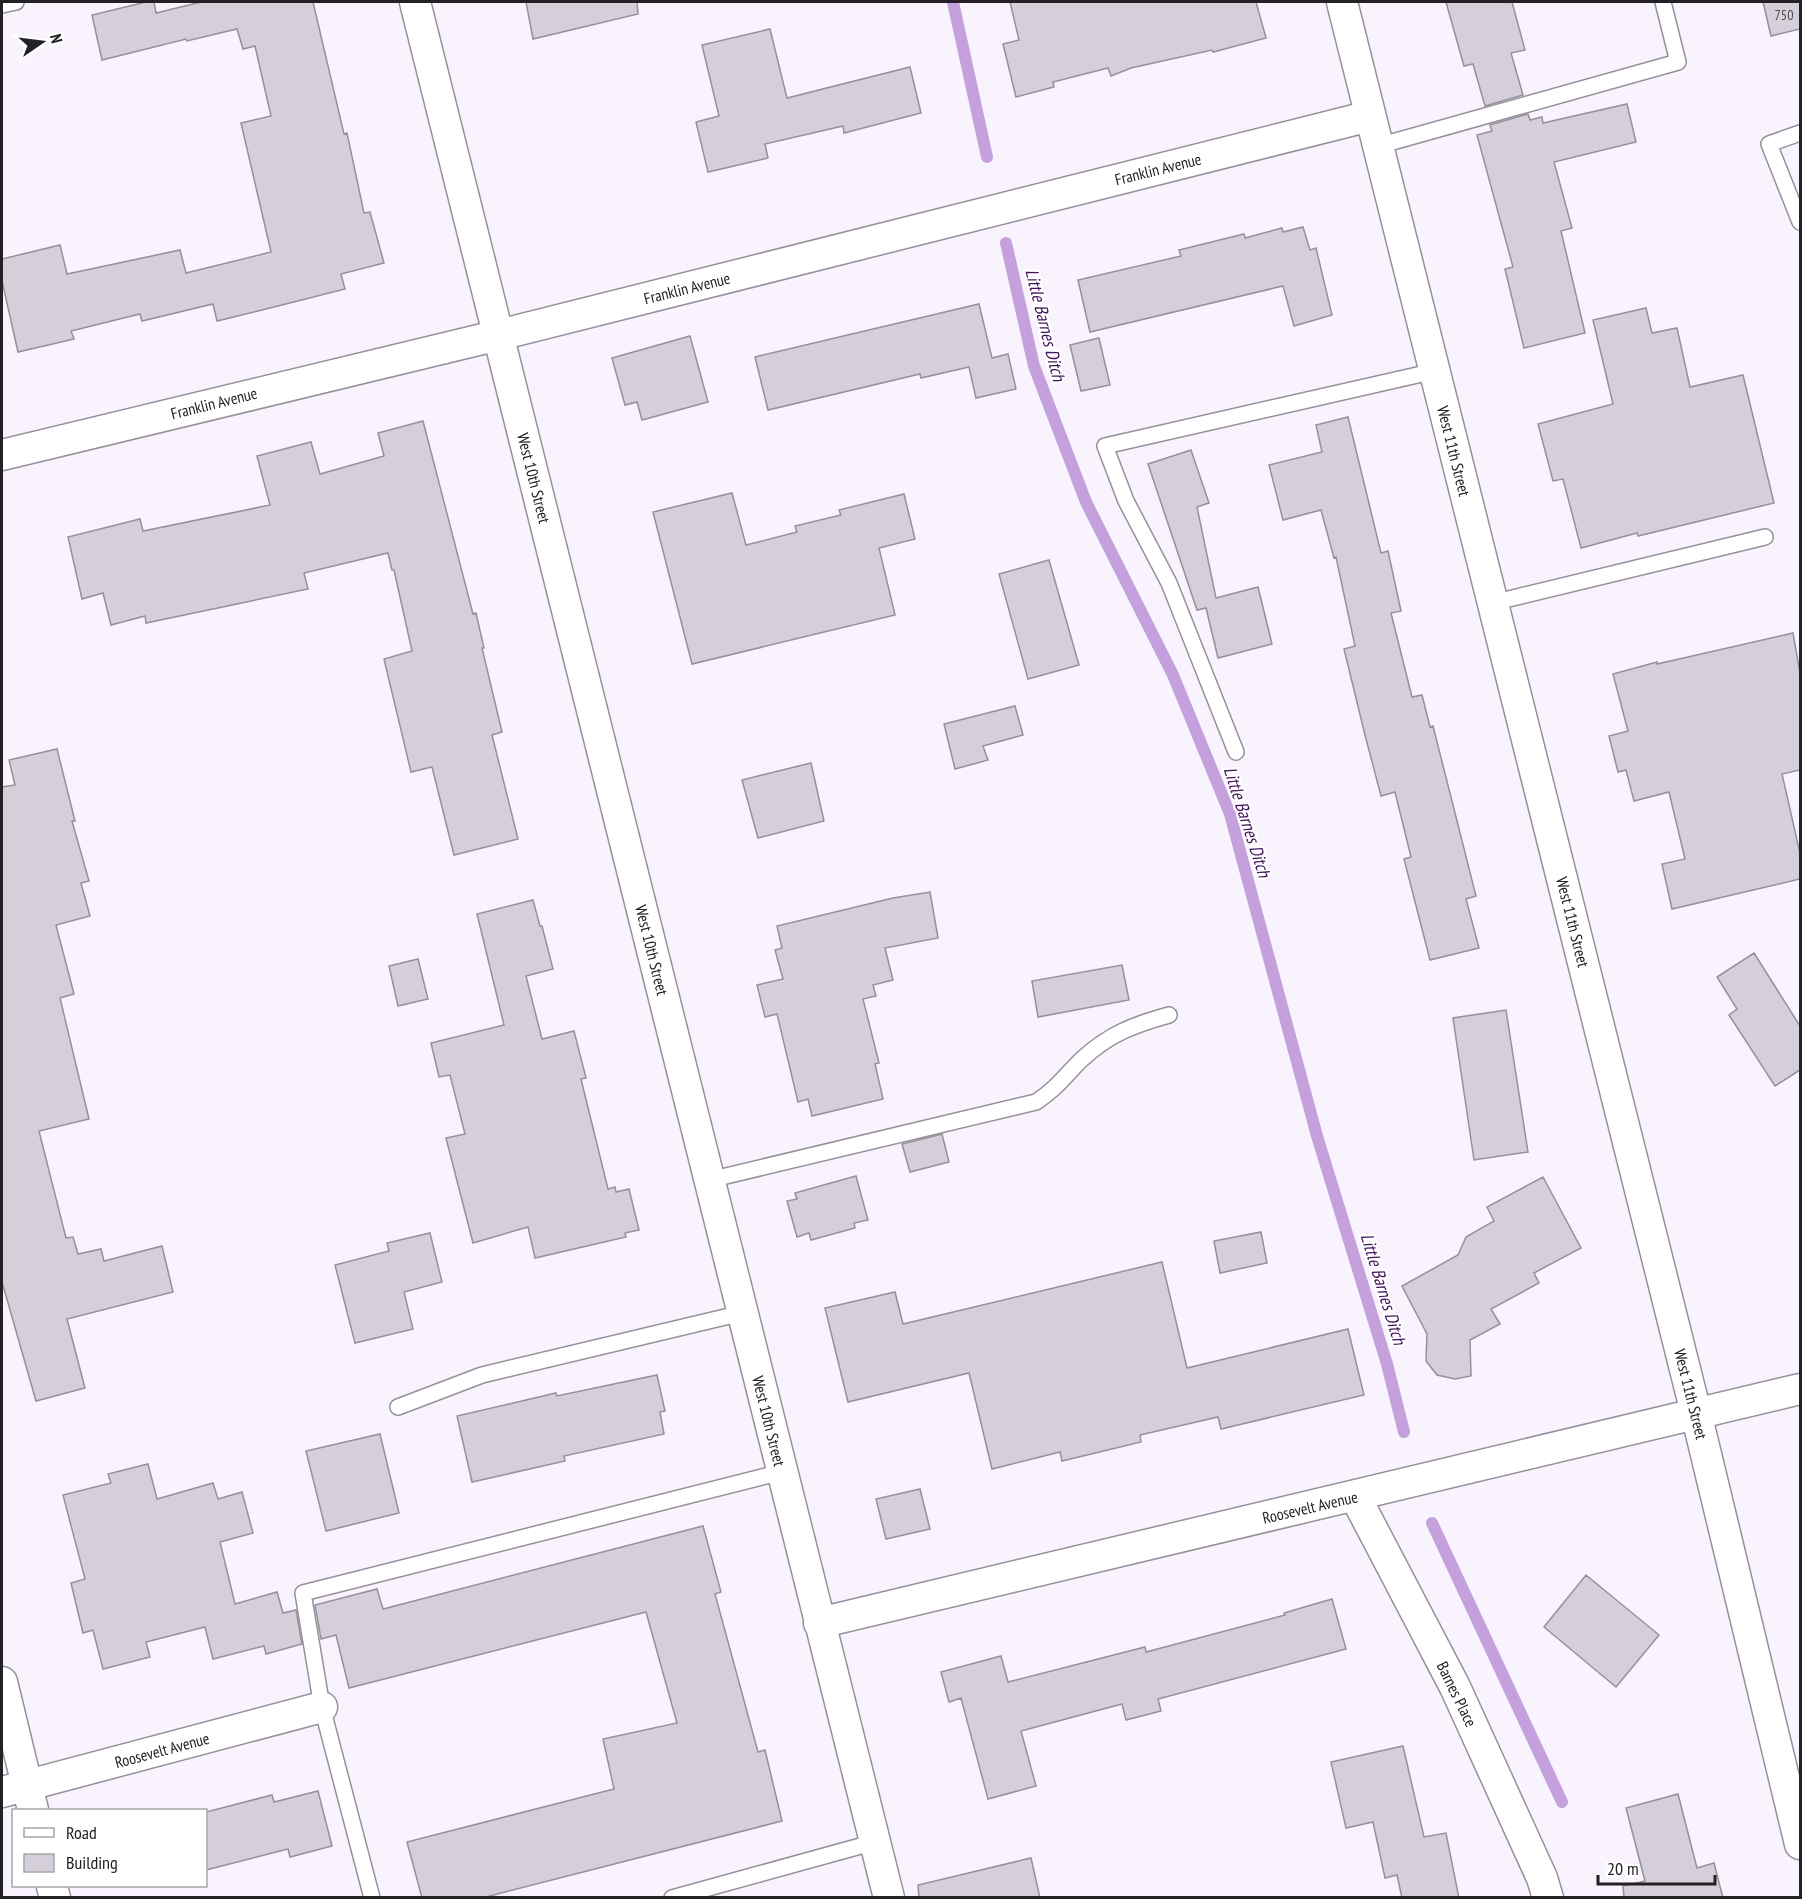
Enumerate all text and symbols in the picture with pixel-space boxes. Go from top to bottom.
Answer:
house number: 750 [1775,6,1793,24]
north arrow [12,12,72,72]
text: N [46,32,67,45]
street label: Franklin Avenue [1113,149,1203,189]
water label: Little Barnes Ditch [1020,266,1071,385]
street label: Franklin Avenue [642,268,732,308]
street label: Franklin Avenue [169,383,259,423]
street label: West 11th Street [1433,404,1475,499]
street label: West 10th Street [513,431,555,526]
water label: Little Barnes Ditch [1219,764,1277,881]
street label: West 11th Street [1552,875,1594,970]
street label: West 10th Street [631,903,673,998]
water label: Little Barnes Ditch [1356,1230,1412,1348]
street label: West 11th Street [1670,1347,1712,1442]
street label: West 10th Street [748,1374,790,1469]
street label: Roosevelt Avenue [1260,1486,1360,1528]
street label: Barnes Place [1433,1658,1481,1730]
street label: Roosevelt Avenue [113,1728,211,1772]
legend [12,1809,207,1887]
text: Road [66,1821,97,1844]
scale bar [1598,1848,1715,1886]
text: Building [66,1851,118,1874]
text: 20 m [1607,1857,1639,1880]

